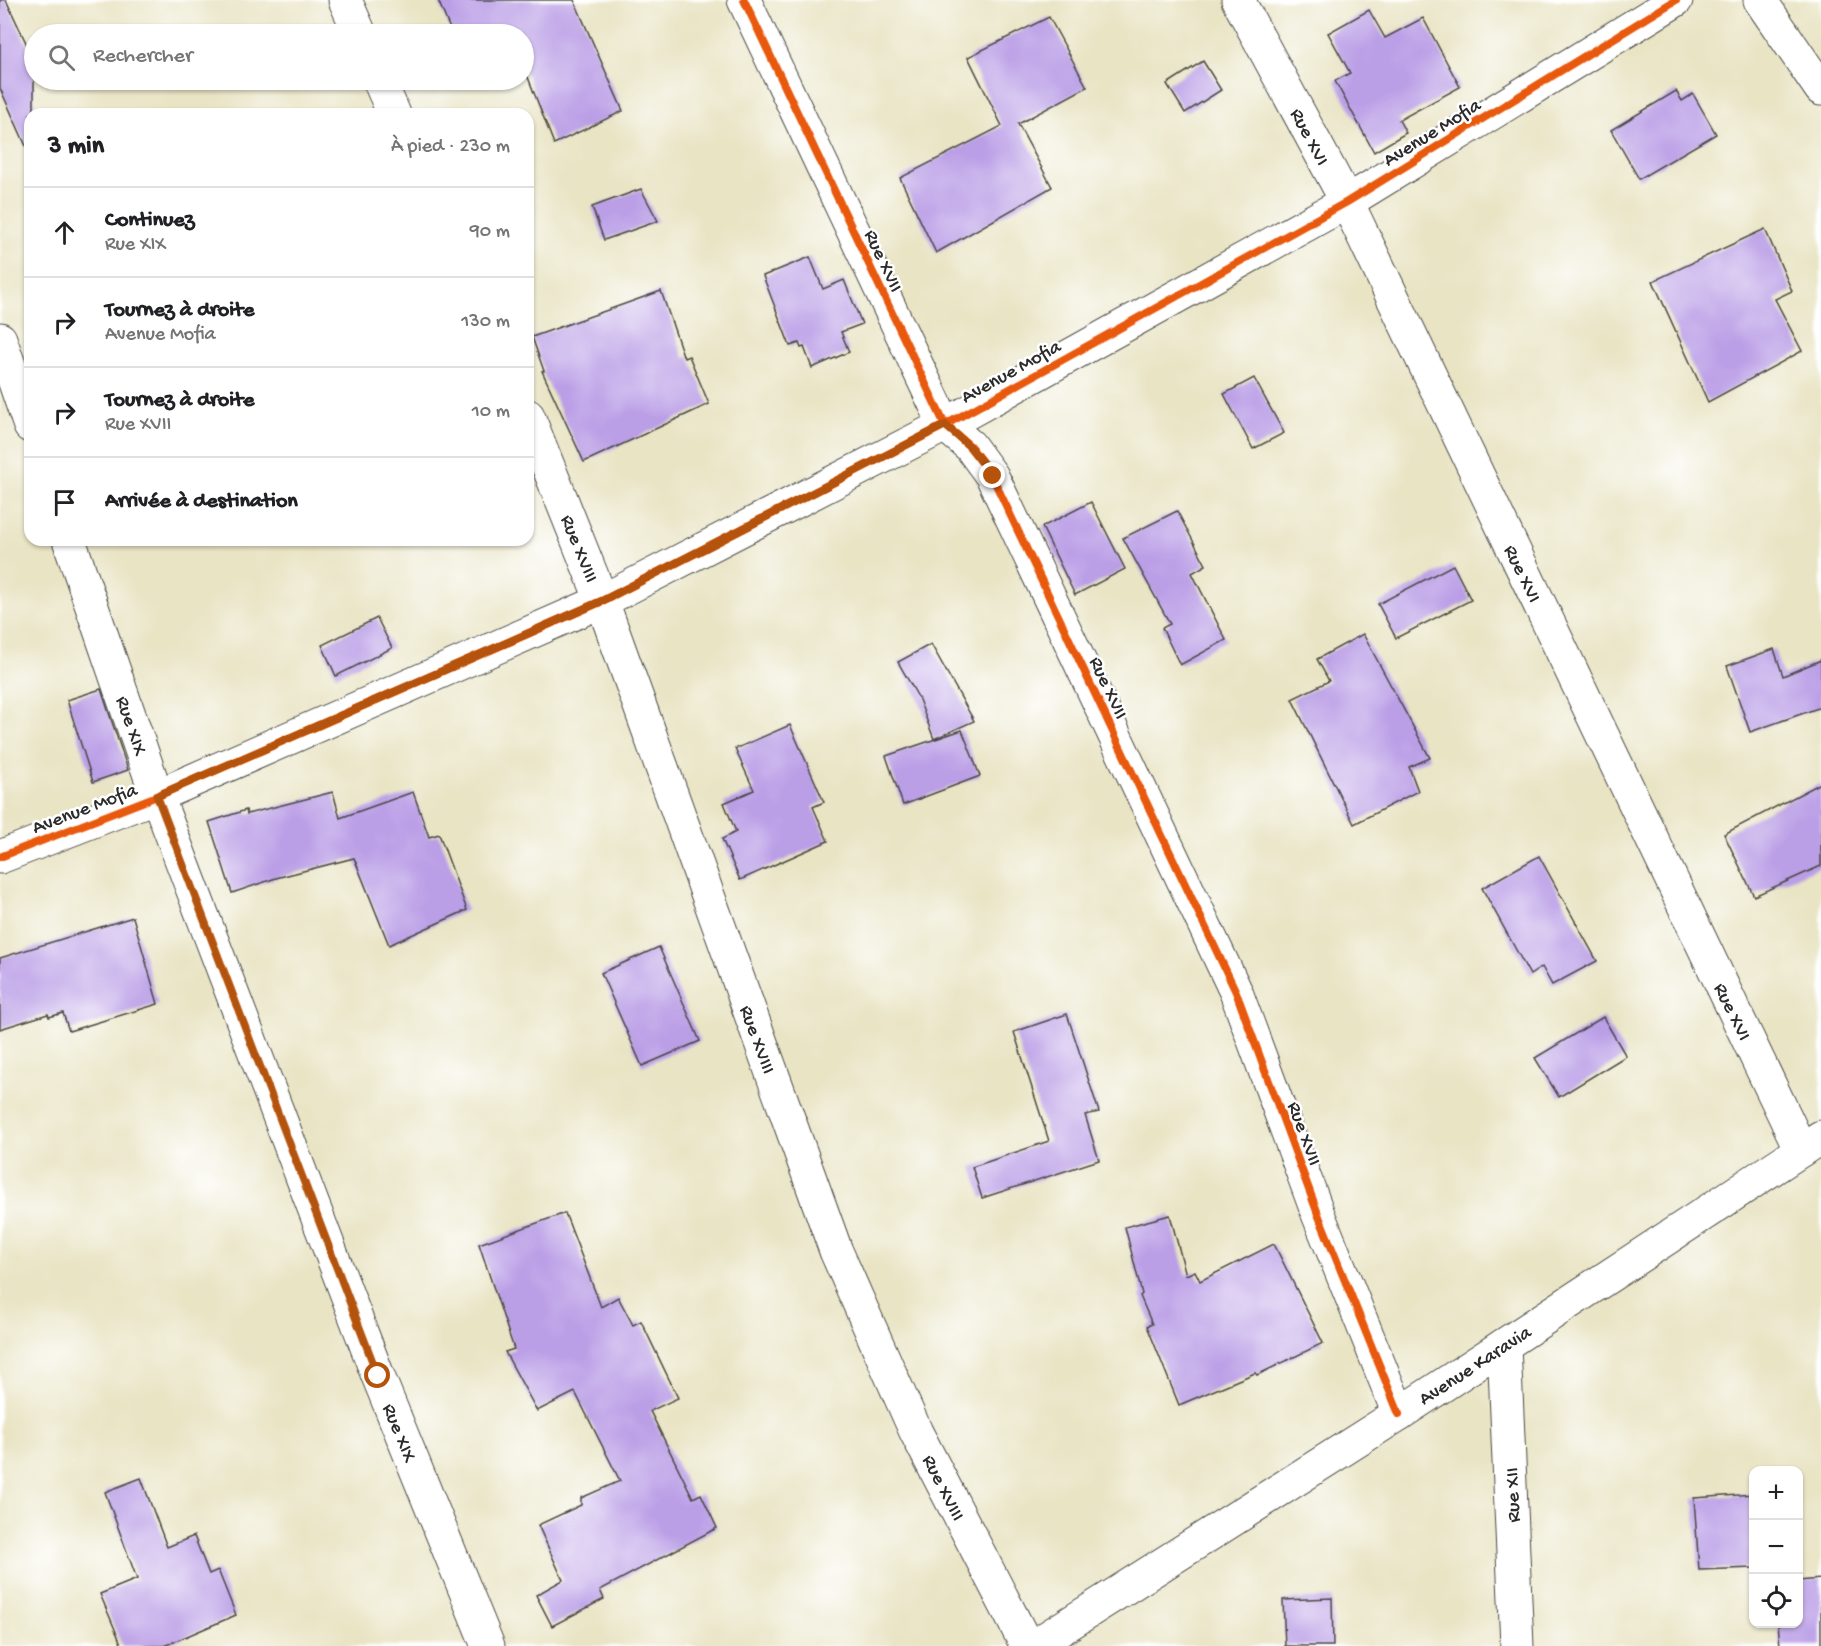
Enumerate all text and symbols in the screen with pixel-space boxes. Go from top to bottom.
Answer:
search box [24,24,534,90]
icon: search [45,41,78,74]
text: Rechercher [93,44,193,70]
street label: Avenue Mofia [1380,94,1487,173]
street label: Rue XVI [1283,105,1332,170]
text: 3 min [48,132,104,163]
text: À pied · 230 m [391,136,510,159]
text: Continuez [105,208,194,234]
icon: ahead [48,216,81,249]
text: 90 m [470,221,510,244]
street label: Rue XVII [857,227,906,296]
text: Rue XIX [105,234,166,257]
text: Tournez à droite [105,298,254,324]
icon: right [48,306,81,339]
text: 130 m [461,311,510,334]
text: Avenue Mofia [105,324,216,347]
street label: Avenue Mofia [958,336,1066,410]
text: Tournez à droite [105,388,254,414]
icon: right [48,396,81,429]
text: 10 m [472,401,510,424]
text: Rue XVII [105,414,171,437]
route end [979,462,1005,488]
icon: arrive [48,486,81,519]
text: Arrivée à destination [105,489,298,515]
street label: Rue XVIII [554,512,602,587]
street label: Rue XVI [1497,542,1545,607]
street label: Rue XVII [1082,654,1131,723]
street label: Rue XIX [109,694,151,760]
street label: Avenue Mofia [29,779,142,841]
street label: Rue XVI [1707,980,1755,1045]
street label: Rue XVIII [733,1003,779,1078]
street label: Rue XVII [1281,1099,1325,1169]
street label: Avenue Karavia [1415,1322,1537,1412]
route start [364,1362,390,1388]
street label: Rue XIX [376,1401,420,1467]
street label: Rue XVIII [916,1452,968,1525]
map controls [1749,1466,1803,1628]
button: + [1749,1466,1803,1520]
street label: Rue XII [1502,1467,1527,1523]
button: − [1749,1520,1803,1574]
button: locate [1749,1574,1803,1628]

